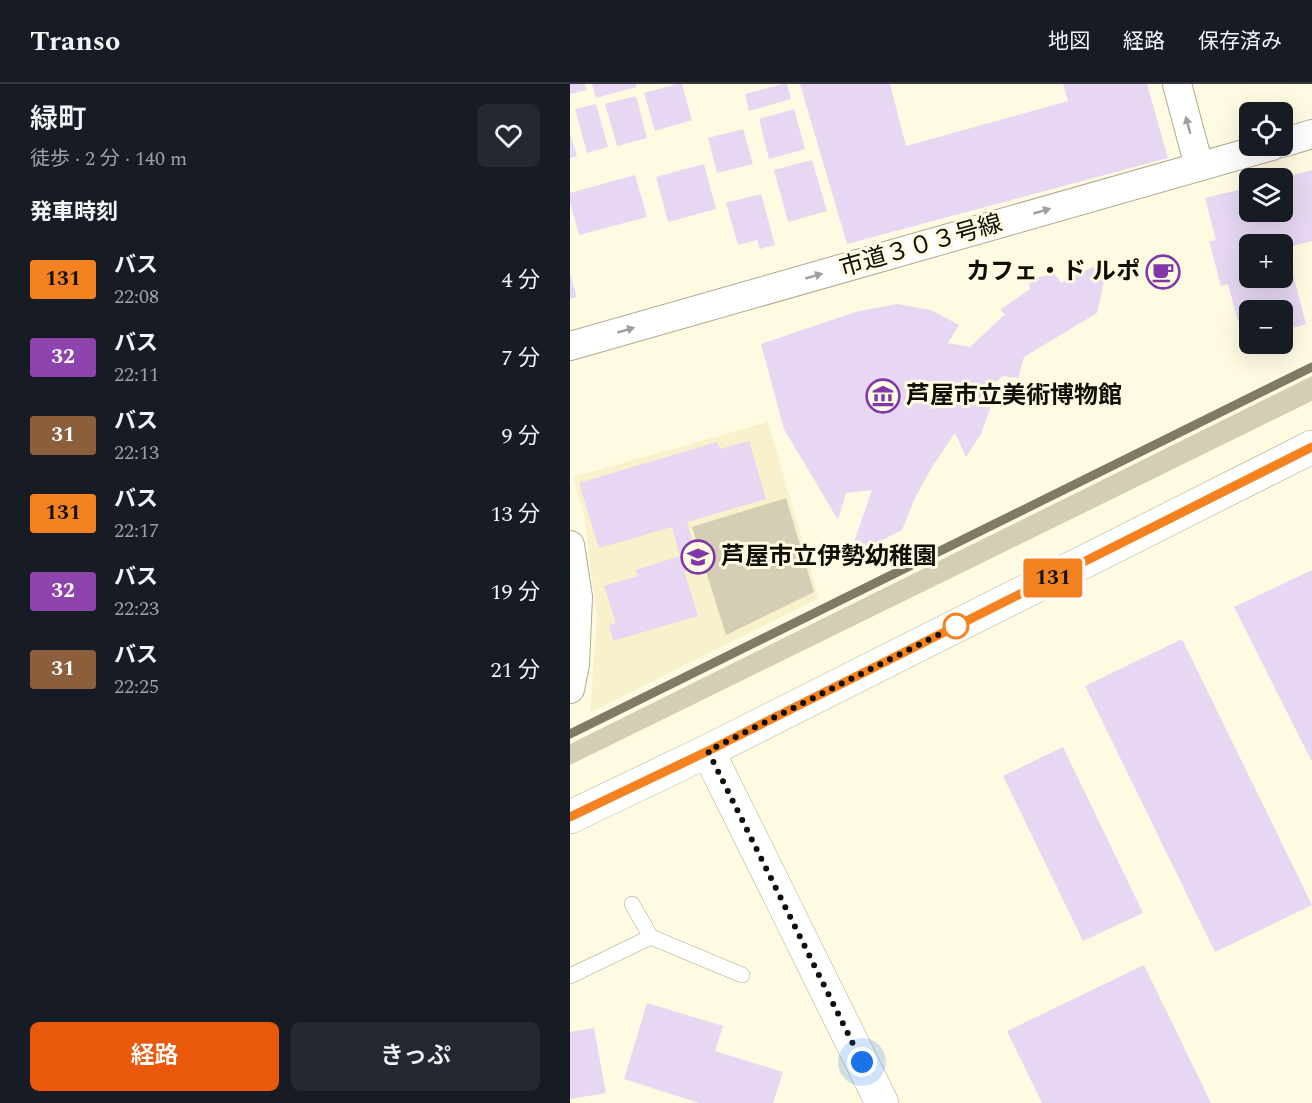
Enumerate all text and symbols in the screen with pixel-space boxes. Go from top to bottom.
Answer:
text: Transo [30,20,120,63]
text: 地図 [1048,26,1090,58]
text: 経路 [1123,26,1165,58]
text: 保存済み [1198,26,1282,58]
text: 緑町 [30,98,86,141]
map controls [1239,102,1293,354]
button: locate [1239,102,1293,156]
button: heart [477,104,540,167]
one-way arrow [1183,116,1192,134]
text: 徒歩 · 2 分 · 140 m [30,144,187,174]
button: layers [1239,168,1293,222]
text: 発車時刻 [30,196,118,229]
street label: 市道３０３号線 [835,206,1007,286]
one-way arrow [1033,206,1051,216]
button: + [1239,234,1293,288]
text: バス [114,249,158,282]
place label: カフェ・ド ルポ [966,254,1140,290]
cafe icon: カフェ・ド ルポ [1145,254,1181,290]
text: 131 [45,263,81,295]
text: 4 分 [501,264,540,297]
one-way arrow [805,271,823,280]
text: 22:08 [114,282,159,312]
button: − [1239,300,1293,354]
one-way arrow [617,325,635,334]
text: バス [114,327,158,360]
text: 32 [51,341,75,373]
text: 7 分 [501,342,540,375]
text: 22:11 [114,360,159,390]
museum icon: 芦屋市立美術博物館 [865,378,901,414]
place label: 芦屋市立美術博物館 [906,378,1122,414]
text: バス [114,405,158,438]
text: 31 [51,419,75,451]
text: 9 分 [501,420,540,453]
text: 22:13 [114,438,159,468]
text: バス [114,483,158,516]
text: 131 [45,497,81,529]
text: 13 分 [490,498,540,531]
text: 22:17 [114,516,159,546]
school or university icon: 芦屋市立伊勢幼稚園 [680,539,716,575]
place label: 芦屋市立伊勢幼稚園 [721,539,937,575]
line badge: 131 [1018,558,1088,598]
text: バス [114,561,158,594]
text: 131 [1035,562,1071,594]
text: 32 [51,575,75,607]
text: 19 分 [490,576,540,609]
text: 22:23 [114,594,159,624]
unlabelled marker [943,613,969,639]
text: バス [114,639,158,672]
text: 31 [51,653,75,685]
text: 21 分 [490,654,540,687]
text: 22:25 [114,672,159,702]
button: 経路 [30,1022,279,1091]
button: きっぷ [291,1022,540,1091]
your location [847,1047,877,1077]

